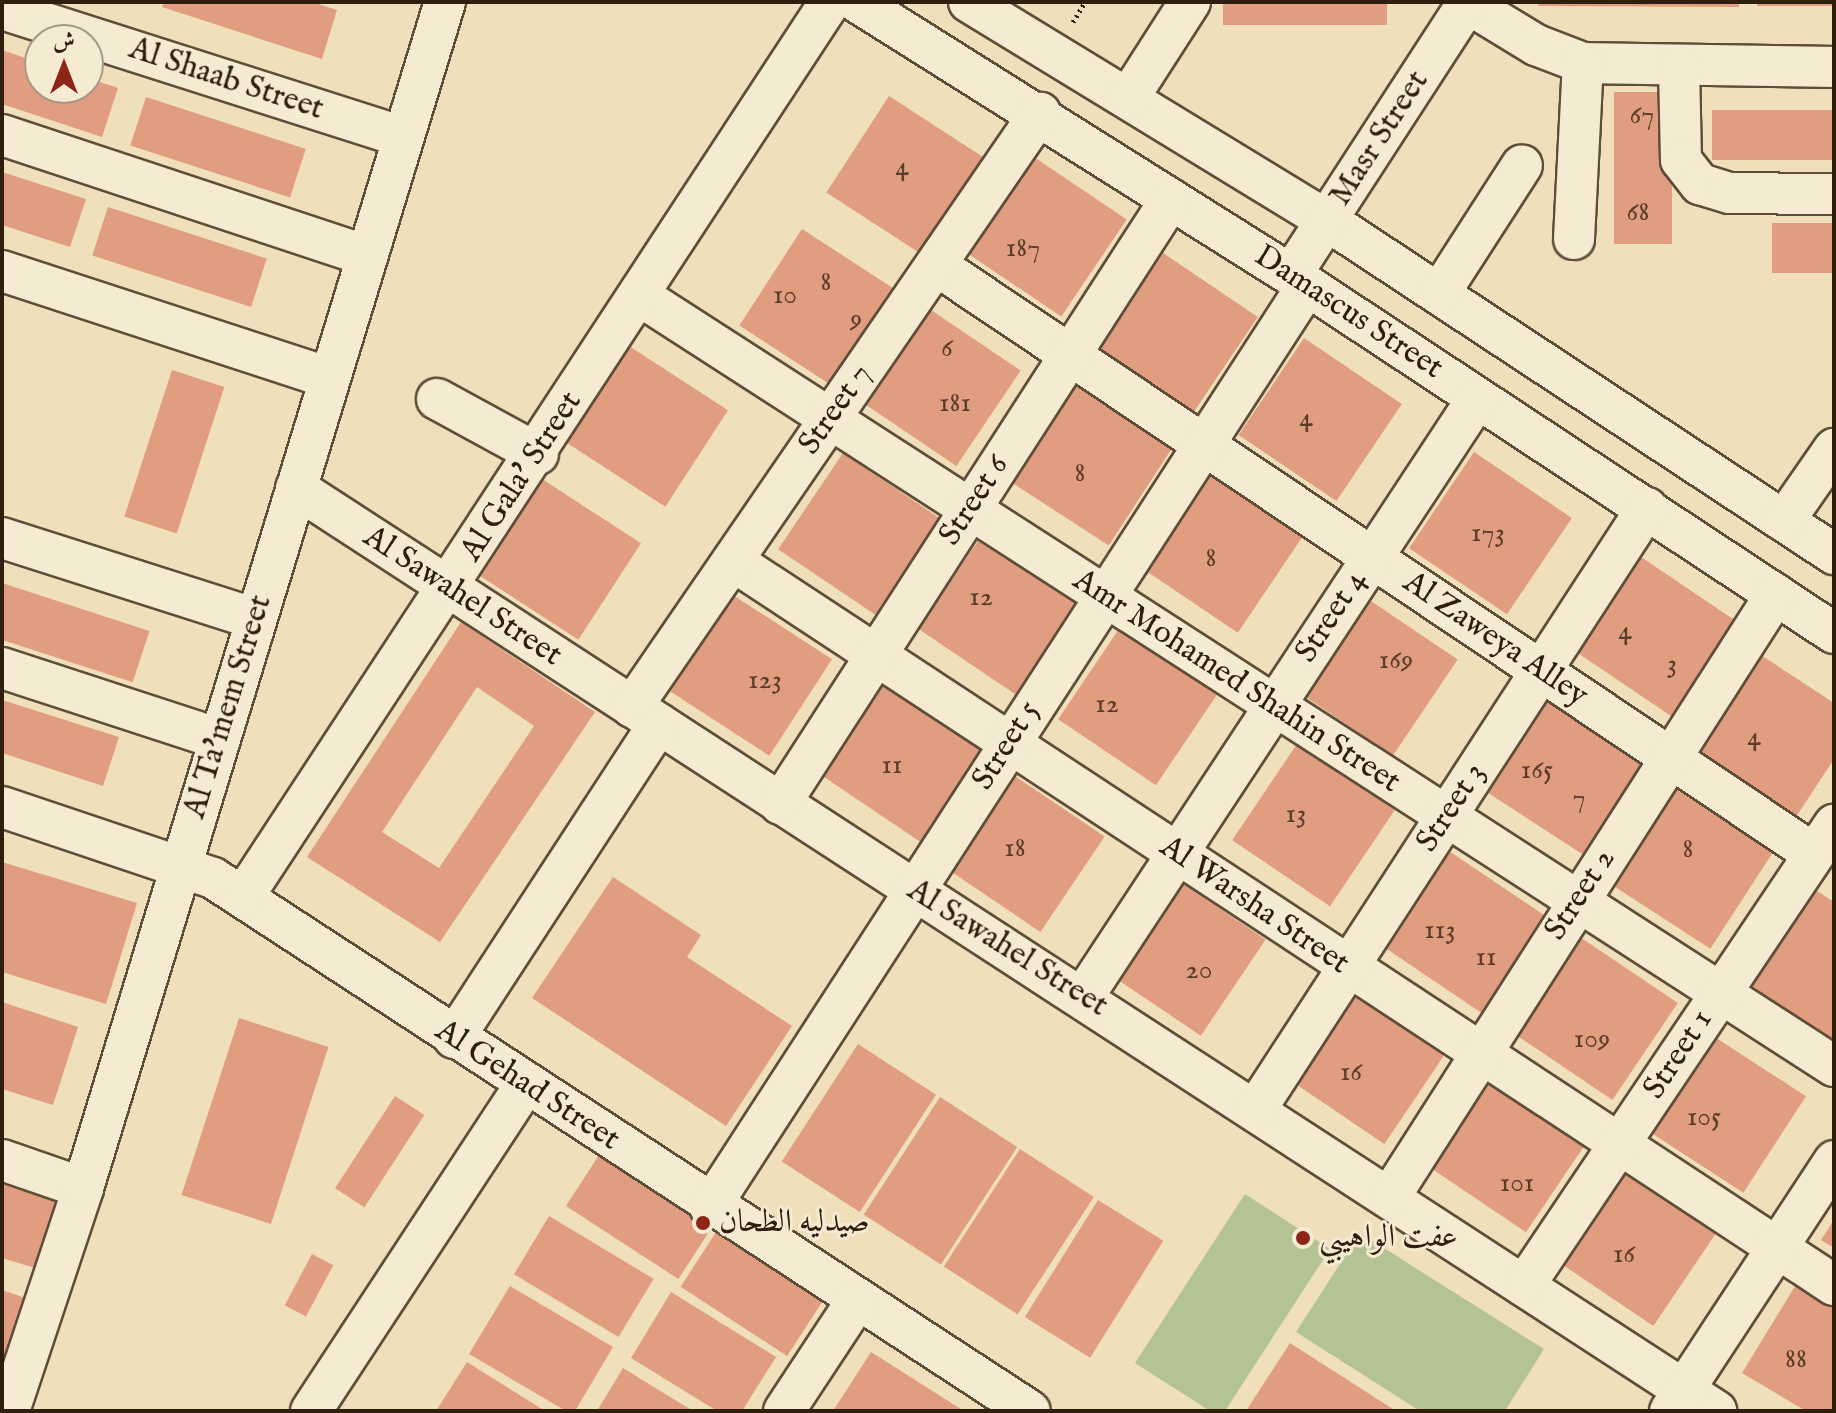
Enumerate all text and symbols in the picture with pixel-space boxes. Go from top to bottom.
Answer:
north arrow [24,24,104,104]
text: ش [53,28,75,56]
street label: Al Shaab Street [124,31,328,129]
street label: Masr Street [1322,64,1438,214]
house number: 67 [1630,99,1654,133]
house number: 4 [895,151,909,185]
house number: 68 [1627,196,1649,230]
house number: 187 [1006,232,1040,266]
street label: Damascus Street [1246,238,1450,388]
house number: 8 [821,266,831,300]
house number: 10 [773,279,797,313]
house number: 9 [850,303,862,337]
house number: 6 [941,332,953,366]
street label: Street 7 [791,357,881,463]
street label: Al Gala' Street [453,385,591,569]
house number: 181 [939,387,971,421]
house number: 4 [1299,402,1313,436]
street label: Street 6 [932,449,1018,553]
house number: 8 [1075,457,1085,491]
house number: 173 [1471,517,1505,551]
street label: Al Sawahel Street [356,519,568,675]
house number: 8 [1206,542,1216,576]
street label: Amr Mohamed Shahin Street [1065,562,1407,802]
street label: Street 4 [1288,564,1376,670]
street label: Al Zaweya Alley [1395,564,1595,716]
house number: 12 [969,581,993,615]
street label: Al Ta'mem Street [177,591,281,823]
house number: 4 [1618,615,1632,649]
house number: 169 [1379,644,1413,678]
house number: 3 [1667,648,1677,682]
house number: 123 [748,664,782,698]
house number: 12 [1095,688,1119,722]
street label: Street 5 [965,694,1049,798]
house number: 4 [1747,721,1761,755]
house number: 11 [882,749,902,783]
house number: 165 [1521,754,1553,788]
street label: Street 3 [1409,756,1495,860]
house number: 7 [1572,782,1586,816]
house number: 13 [1286,798,1306,832]
street label: Al Warsha Street [1152,829,1356,983]
house number: 18 [1004,832,1026,866]
house number: 8 [1683,833,1693,867]
street label: Street 2 [1537,842,1625,948]
street label: Al Sawahel Street [900,872,1114,1026]
house number: 113 [1424,914,1456,948]
house number: 11 [1476,941,1496,975]
house number: 20 [1186,954,1212,988]
street label: Street 1 [1636,1003,1722,1107]
street label: Al Gehad Street [428,1012,626,1160]
house number: 109 [1574,1023,1610,1057]
house number: 16 [1340,1056,1362,1090]
house number: 105 [1687,1101,1721,1135]
house number: 101 [1500,1167,1534,1201]
place label: صيدليه الطحان [719,1204,870,1242]
marker: صيدليه الطحان [694,1214,712,1232]
place label: عفت الواهيبي [1319,1219,1458,1257]
marker: عفت الواهيبي [1294,1229,1312,1247]
house number: 16 [1613,1238,1635,1272]
house number: 88 [1785,1343,1807,1377]

